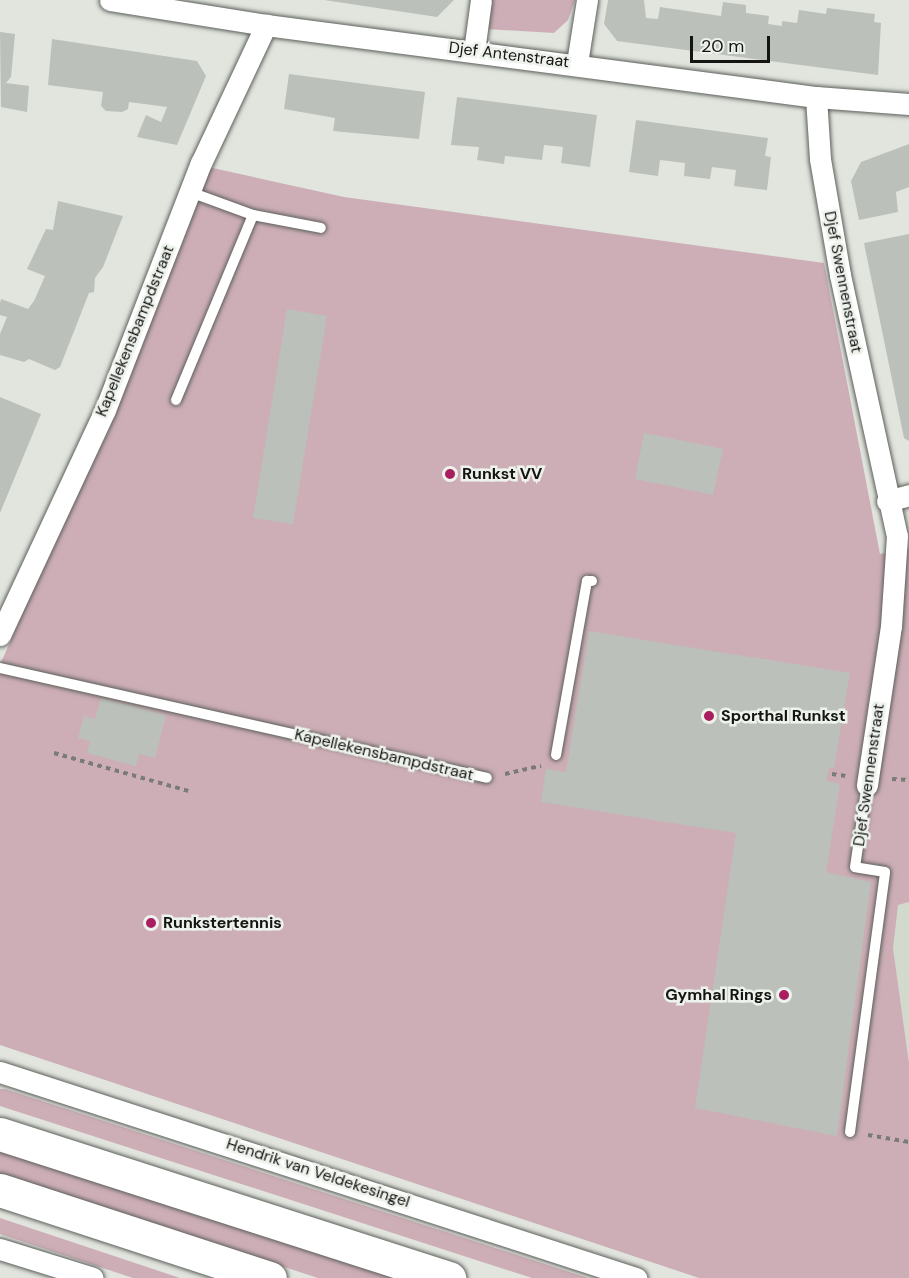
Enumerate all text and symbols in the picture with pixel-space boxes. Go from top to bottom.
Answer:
scale bar [693,24,772,62]
text: 20 m [701,34,744,58]
street label: Djef Antenstraat [448,38,570,72]
street label: Djef Swennenstraat [820,210,866,354]
street label: Kapellekensbampdstraat [92,242,178,420]
place label: Runkst VV [462,464,542,484]
marker: Runkst VV [443,467,457,481]
street label: Djef Swennenstraat [849,702,889,848]
place label: Sporthal Runkst [721,706,846,726]
marker: Sporthal Runkst [702,709,716,723]
street label: Kapellekensbampdstraat [293,725,475,785]
place label: Runkstertennis [163,913,282,933]
marker: Runkstertennis [144,916,158,930]
place label: Gymhal Rings [665,985,772,1005]
marker: Gymhal Rings [777,988,791,1002]
street label: Hendrik van Veldekesingel [224,1134,412,1212]

